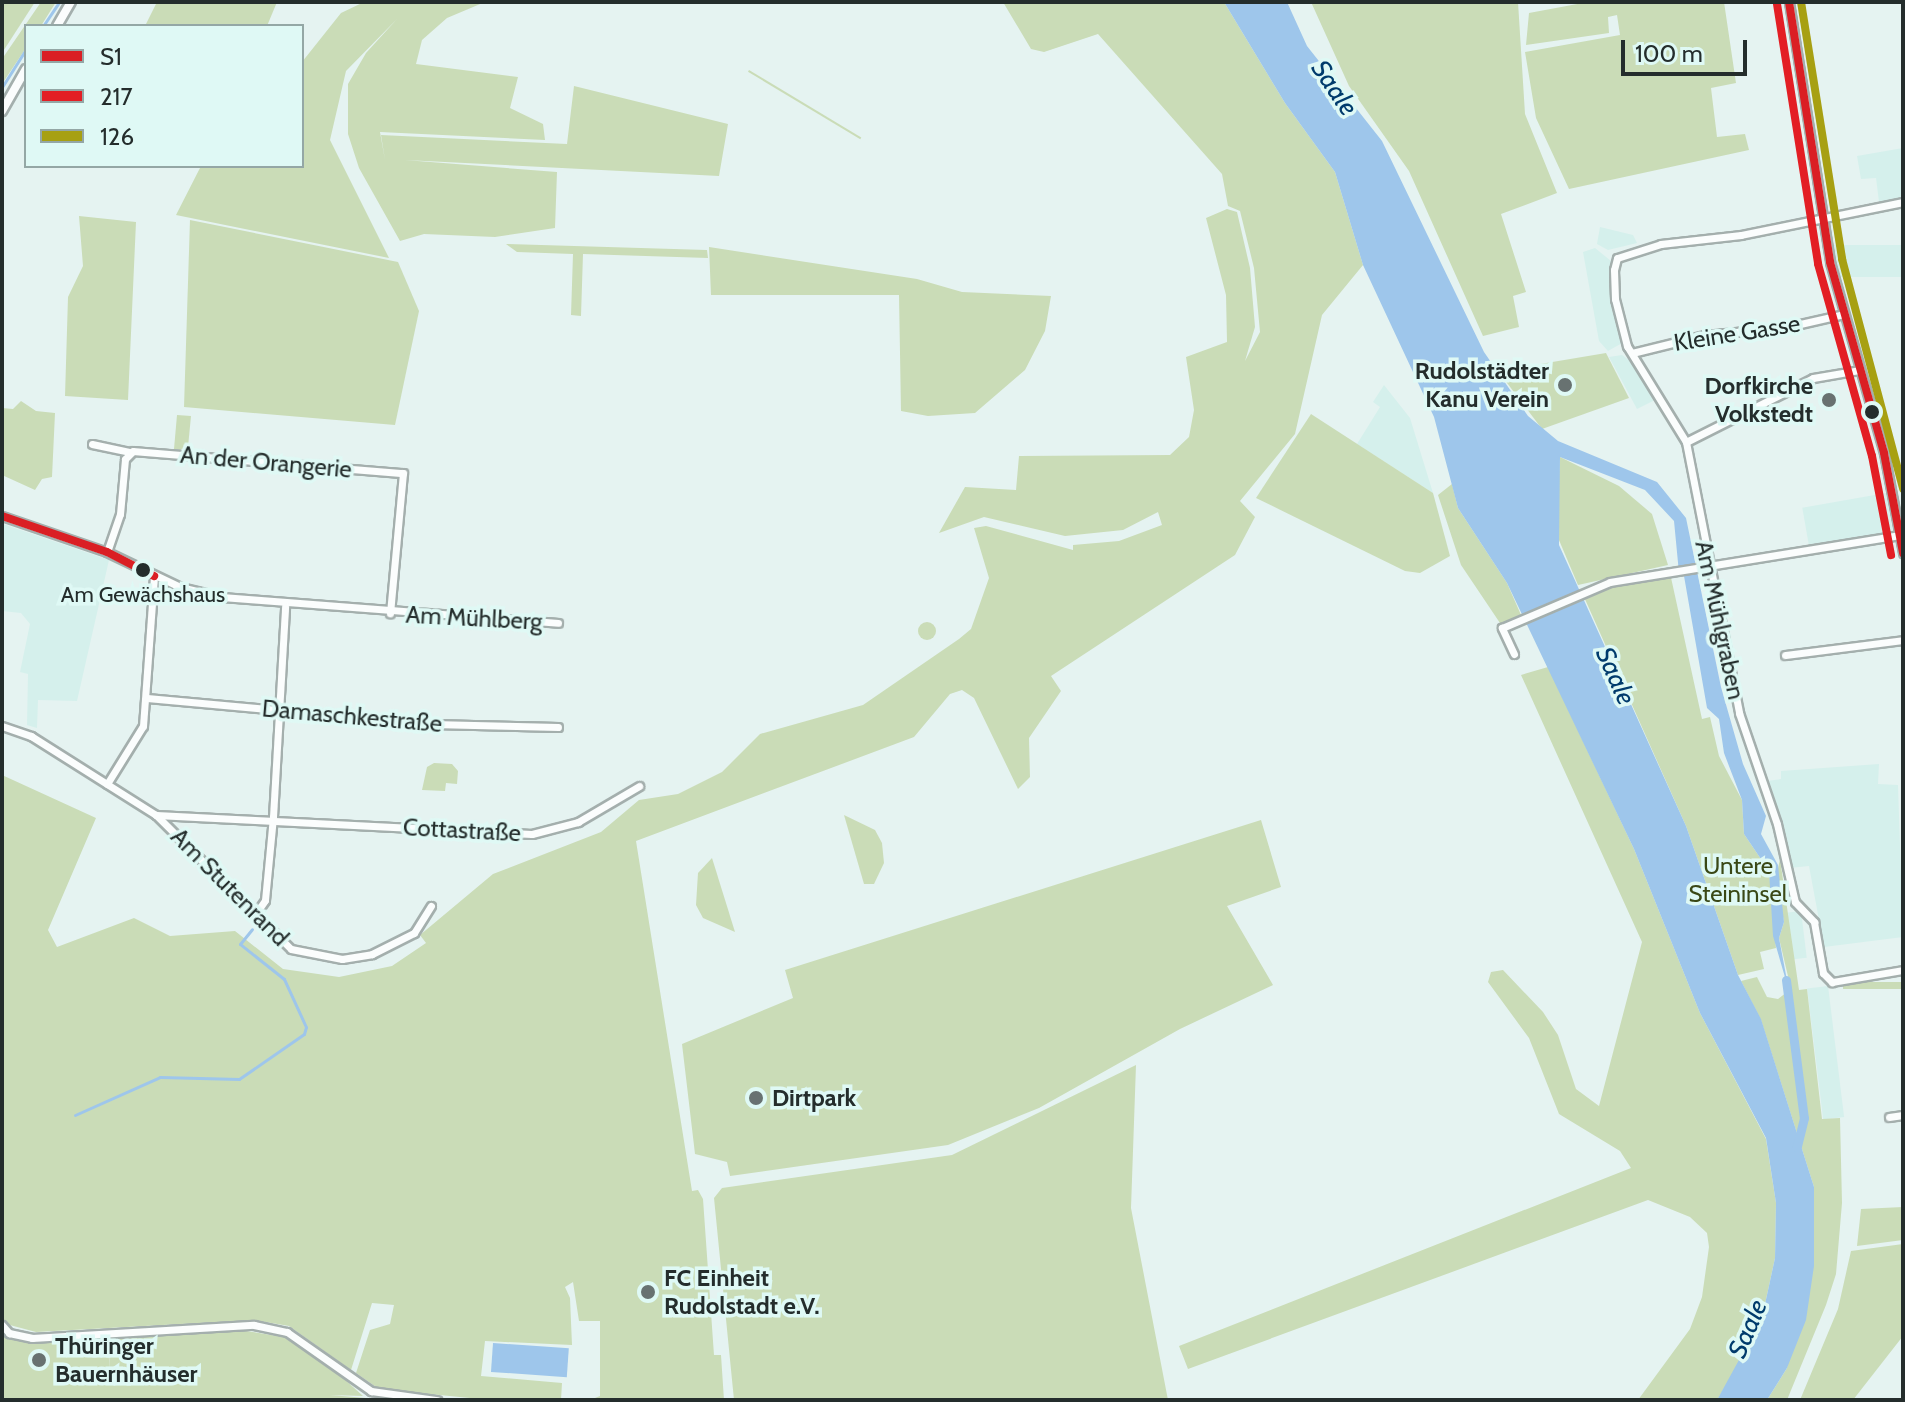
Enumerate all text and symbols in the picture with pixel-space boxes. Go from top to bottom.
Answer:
legend [24,24,304,168]
scale bar [1625,24,1751,74]
text: 100 m [1635,39,1703,68]
text: S1 [100,42,122,71]
water label: Saale [1304,54,1364,122]
text: 217 [100,82,132,111]
text: 126 [100,122,134,151]
street label: Kleine Gasse [1672,309,1802,357]
place label: Rudolstädter Kanu Verein [1415,357,1549,413]
place label: Dorfkirche Volkstedt [1704,372,1813,428]
marker: Rudolstädter Kanu Verein [1556,376,1574,394]
marker: Dorfkirche Volkstedt [1820,391,1838,409]
unlabelled marker [1864,404,1880,420]
street label: An der Orangerie [179,440,353,484]
street label: Am Mühlgraben [1689,538,1751,702]
marker: Am Gewächshaus [135,562,151,578]
place label: Am Gewächshaus [61,582,225,608]
street label: Am Mühlberg [405,600,543,636]
water label: Saale [1589,642,1641,710]
street label: Damaschkestraße [261,694,443,738]
street label: Cottastraße [402,813,522,847]
street label: Am Stutenrand [165,822,295,952]
park label: Untere Steininsel [1689,852,1787,908]
place label: Dirtpark [772,1084,856,1112]
marker: Dirtpark [747,1089,765,1107]
place label: FC Einheit Rudolstadt e.V. [664,1264,819,1320]
marker: FC Einheit Rudolstadt e.V. [639,1283,657,1301]
water label: Saale [1722,1295,1774,1363]
place label: Thüringer Bauernhäuser [55,1332,197,1388]
marker: Thüringer Bauernhäuser [30,1351,48,1369]

